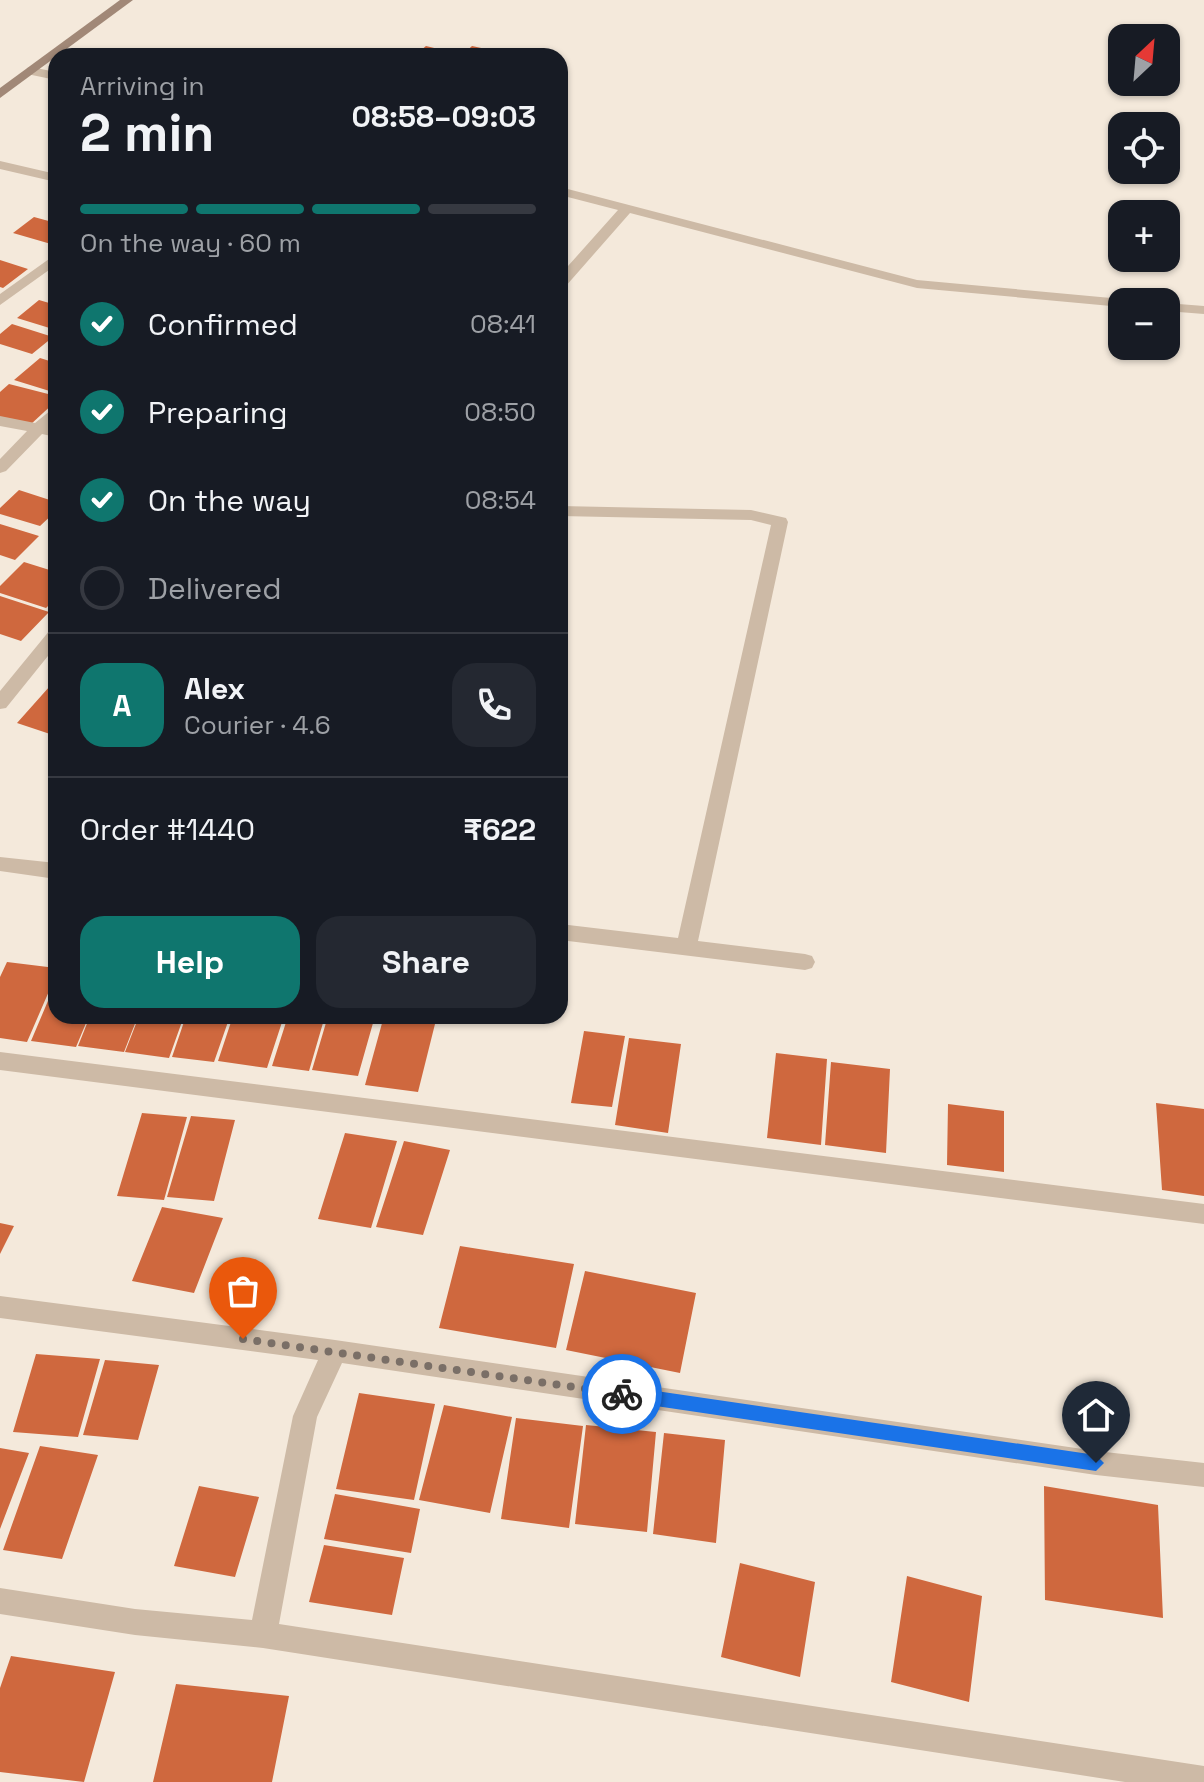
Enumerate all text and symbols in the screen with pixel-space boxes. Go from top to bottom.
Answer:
north arrow [1108,24,1180,96]
map controls [1108,24,1180,360]
text: Arriving in [80,69,204,103]
text: 08:58–09:03 [352,97,536,136]
text: 2 min [80,100,214,166]
button: locate [1108,112,1180,184]
button: + [1108,200,1180,272]
text: On the way · 60 m [80,226,301,260]
button: − [1108,288,1180,360]
icon: check [80,302,124,346]
text: Confirmed [148,305,298,344]
text: 08:41 [470,307,536,341]
icon: check [80,390,124,434]
text: Preparing [148,393,287,432]
text: 08:50 [464,395,536,429]
icon: check [80,478,124,522]
text: On the way [148,481,311,520]
text: 08:54 [465,483,536,517]
text: Delivered [148,569,282,608]
button: phone [452,663,536,747]
text: Alex [184,669,245,708]
text: A [112,686,132,725]
text: Courier · 4.6 [184,708,331,742]
text: Order #1440 [80,810,255,849]
text: ₹622 [463,810,536,849]
button: Help [80,916,300,1008]
button: Share [316,916,536,1008]
pin [209,1257,277,1339]
icon: bag [221,1269,265,1313]
courier [582,1354,662,1434]
icon: bike [600,1372,644,1416]
pin [1062,1381,1130,1463]
icon: home [1074,1393,1118,1437]

